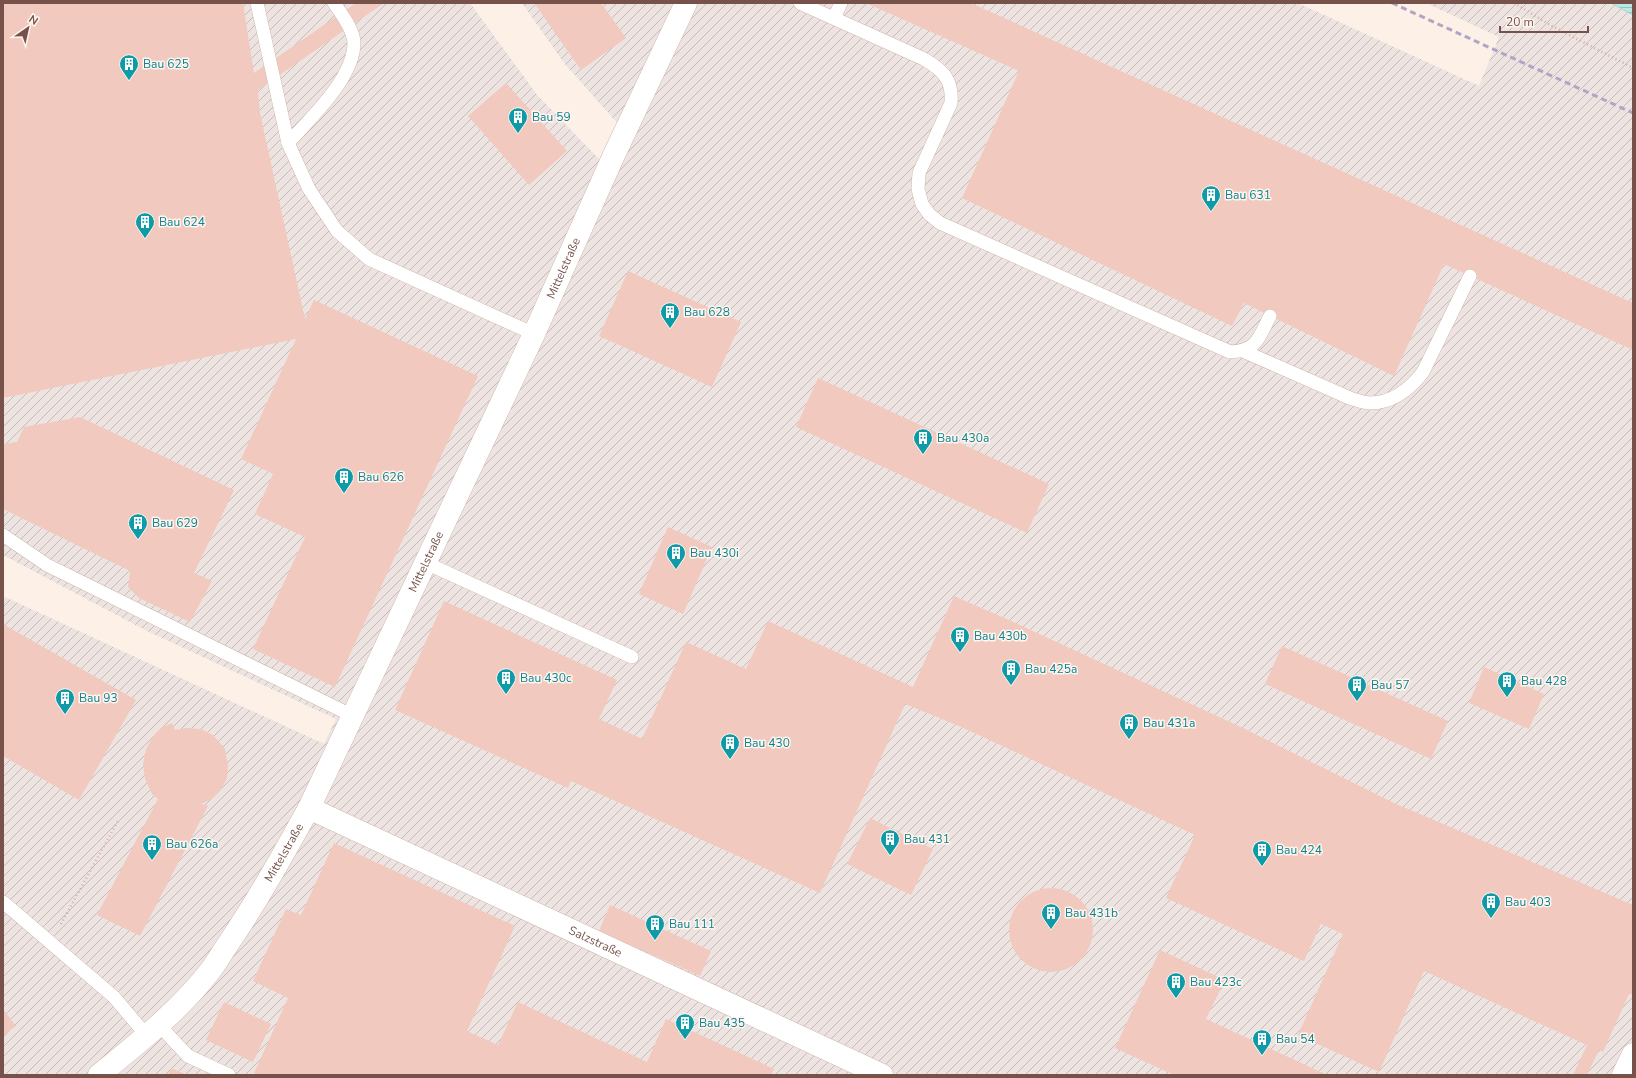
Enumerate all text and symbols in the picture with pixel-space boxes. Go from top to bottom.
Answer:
north arrow [8,8,48,48]
scale bar [1500,8,1588,34]
text: N [26,12,41,29]
text: 20 m [1506,14,1534,30]
building icon: Bau 625 [118,53,140,81]
place label: Bau 625 [143,56,189,72]
building icon: Bau 59 [507,106,529,134]
place label: Bau 59 [532,109,571,125]
building icon: Bau 631 [1200,184,1222,212]
place label: Bau 631 [1225,187,1271,203]
building icon: Bau 624 [134,211,156,239]
place label: Bau 624 [159,214,205,230]
street label: Mittelstraße [543,235,584,301]
building icon: Bau 628 [659,301,681,329]
place label: Bau 628 [684,304,730,320]
building icon: Bau 430a [912,427,934,455]
place label: Bau 430a [937,430,989,446]
building icon: Bau 626 [333,466,355,494]
place label: Bau 626 [358,469,404,485]
building icon: Bau 629 [127,512,149,540]
place label: Bau 629 [152,515,198,531]
street label: Mittelstraße [405,529,447,595]
building icon: Bau 430i [665,542,687,570]
place label: Bau 430i [690,545,739,561]
building icon: Bau 430b [949,625,971,653]
place label: Bau 430b [974,628,1027,644]
building icon: Bau 425a [1000,658,1022,686]
place label: Bau 425a [1025,661,1077,677]
building icon: Bau 430c [495,667,517,695]
place label: Bau 430c [520,670,572,686]
building icon: Bau 428 [1496,670,1518,698]
place label: Bau 428 [1521,673,1567,689]
building icon: Bau 57 [1346,674,1368,702]
place label: Bau 57 [1371,677,1410,693]
building icon: Bau 93 [54,687,76,715]
place label: Bau 93 [79,690,118,706]
building icon: Bau 431a [1118,712,1140,740]
place label: Bau 431a [1143,715,1195,731]
building icon: Bau 430 [719,732,741,760]
place label: Bau 430 [744,735,790,751]
street label: Mittelstraße [261,820,307,885]
building icon: Bau 431 [879,828,901,856]
place label: Bau 431 [904,831,950,847]
building icon: Bau 626a [141,833,163,861]
place label: Bau 626a [166,836,218,852]
building icon: Bau 424 [1251,839,1273,867]
place label: Bau 424 [1276,842,1322,858]
building icon: Bau 403 [1480,891,1502,919]
place label: Bau 403 [1505,894,1551,910]
building icon: Bau 431b [1040,902,1062,930]
place label: Bau 431b [1065,905,1118,921]
building icon: Bau 111 [644,913,666,941]
place label: Bau 111 [669,916,715,932]
street label: Salzstraße [566,922,625,961]
building icon: Bau 423c [1165,971,1187,999]
place label: Bau 423c [1190,974,1242,990]
building icon: Bau 435 [674,1012,696,1040]
place label: Bau 435 [699,1015,745,1031]
building icon: Bau 54 [1251,1028,1273,1056]
place label: Bau 54 [1276,1031,1315,1047]

